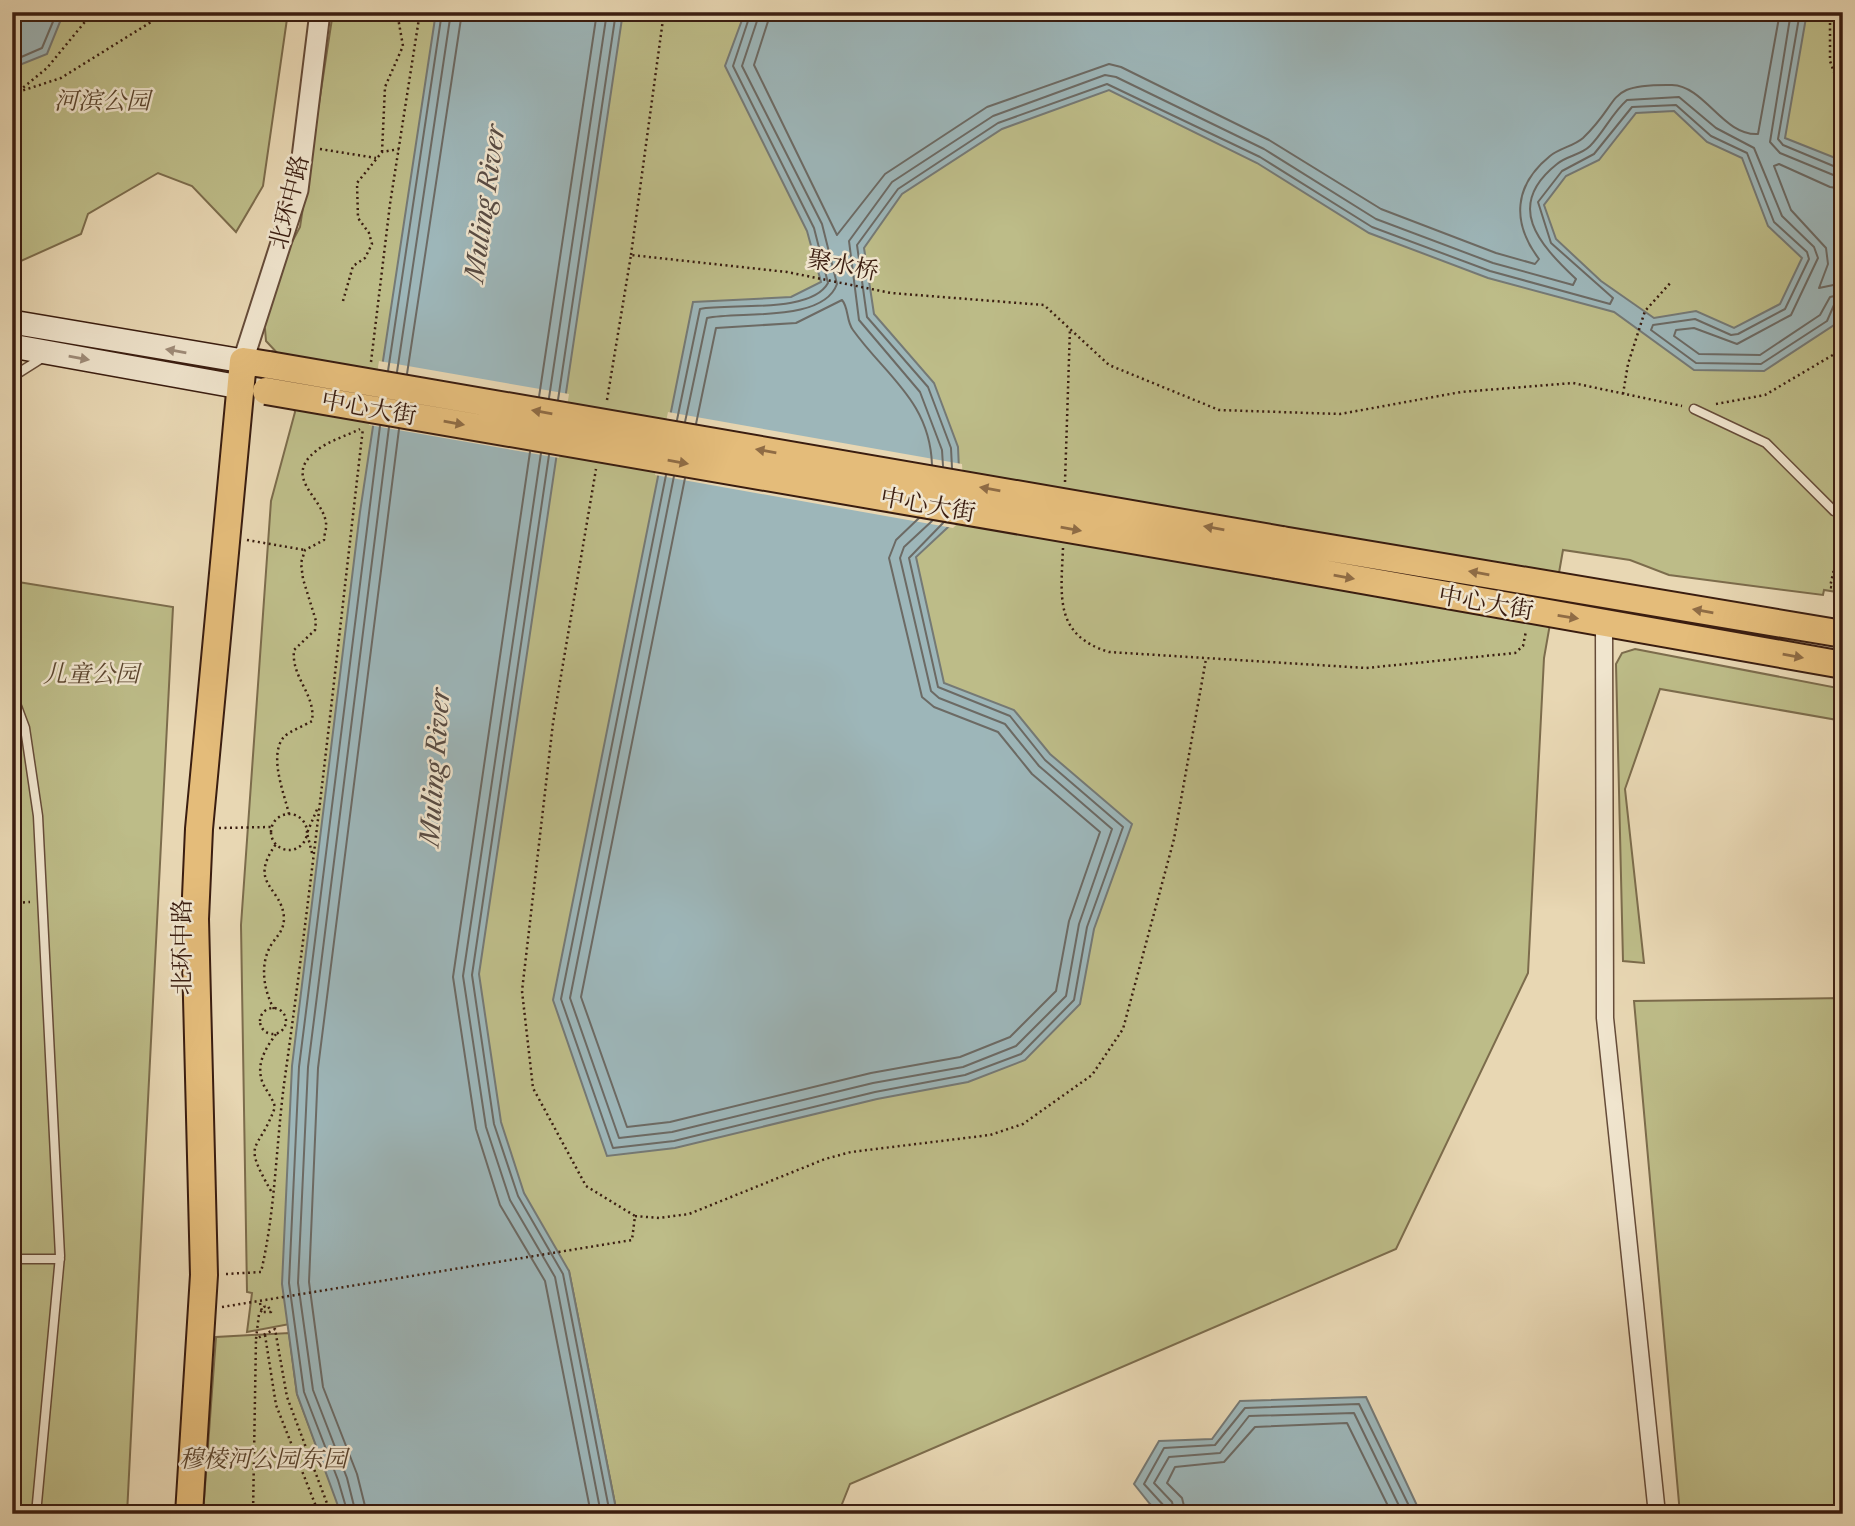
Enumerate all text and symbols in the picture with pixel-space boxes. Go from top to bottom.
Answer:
park label: 河滨公园 [54,86,154,115]
water label: Muling River [458,120,512,287]
street label: 北环中路 [263,152,314,252]
street label: 聚水桥 [805,243,881,286]
one-way arrow [165,346,187,357]
one-way arrow [68,353,90,364]
street label: 中心大街 [319,385,419,430]
one-way arrow [531,406,553,417]
one-way arrow [443,418,465,429]
one-way arrow [755,445,777,456]
one-way arrow [667,456,689,467]
street label: 中心大街 [878,482,978,527]
one-way arrow [979,483,1001,494]
one-way arrow [1203,522,1225,533]
one-way arrow [1060,524,1082,535]
one-way arrow [1468,567,1490,578]
one-way arrow [1334,572,1356,583]
street label: 中心大街 [1436,580,1536,625]
one-way arrow [1692,605,1714,616]
one-way arrow [1558,612,1580,623]
one-way arrow [1782,651,1804,662]
park label: 儿童公园 [43,659,143,688]
water label: Muling River [413,685,457,850]
street label: 北环中路 [167,899,196,995]
park label: 穆棱河公园东园 [179,1444,351,1473]

